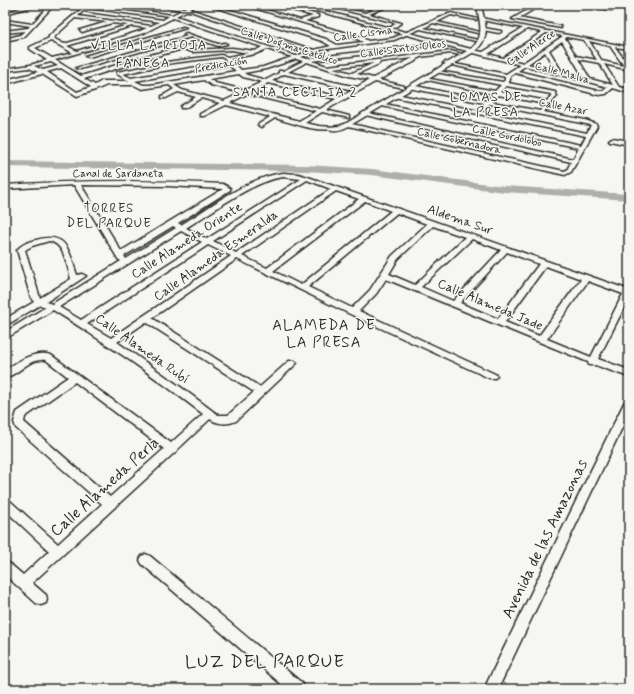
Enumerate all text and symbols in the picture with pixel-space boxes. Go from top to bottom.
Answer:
street label: Calle Cisma [333,23,394,45]
street label: Calle Dogma Católico [238,24,339,70]
street label: Calle Alerce [504,27,558,69]
district label: VILLA LA RIOJA [91,37,207,54]
street label: Calle Santos Oleos [359,37,447,61]
street label: Predicación [194,54,248,76]
district label: FANEGA [116,55,170,72]
street label: Calle Malva [533,59,591,87]
district label: SANTA CECILIA 2 [233,84,357,101]
district label: LOMAS DE LA PRESA [450,89,522,121]
street label: Calle Azar [537,95,589,119]
street label: Calle Gordolobo [471,122,543,150]
street label: Calle Gobernadora [415,124,503,158]
street label: Canal de Sardaneta [72,167,164,181]
street label: Calle Alameda Oriente [128,199,246,283]
district label: TORRES DEL PARQUE [66,200,152,232]
street label: Aldema Sur [425,201,496,239]
street label: Calle Alameda Esmeralda [151,207,282,305]
street label: Calle Alameda Jade [435,275,545,335]
street label: Calle Alameda Rubí [92,310,192,388]
district label: ALAMEDA DE LA PRESA [272,316,376,353]
street label: Calle Alameda Perla [46,432,164,542]
street label: Avenida de las Amazonas [497,456,593,622]
district label: LUZ DEL PARQUE [185,650,345,674]

